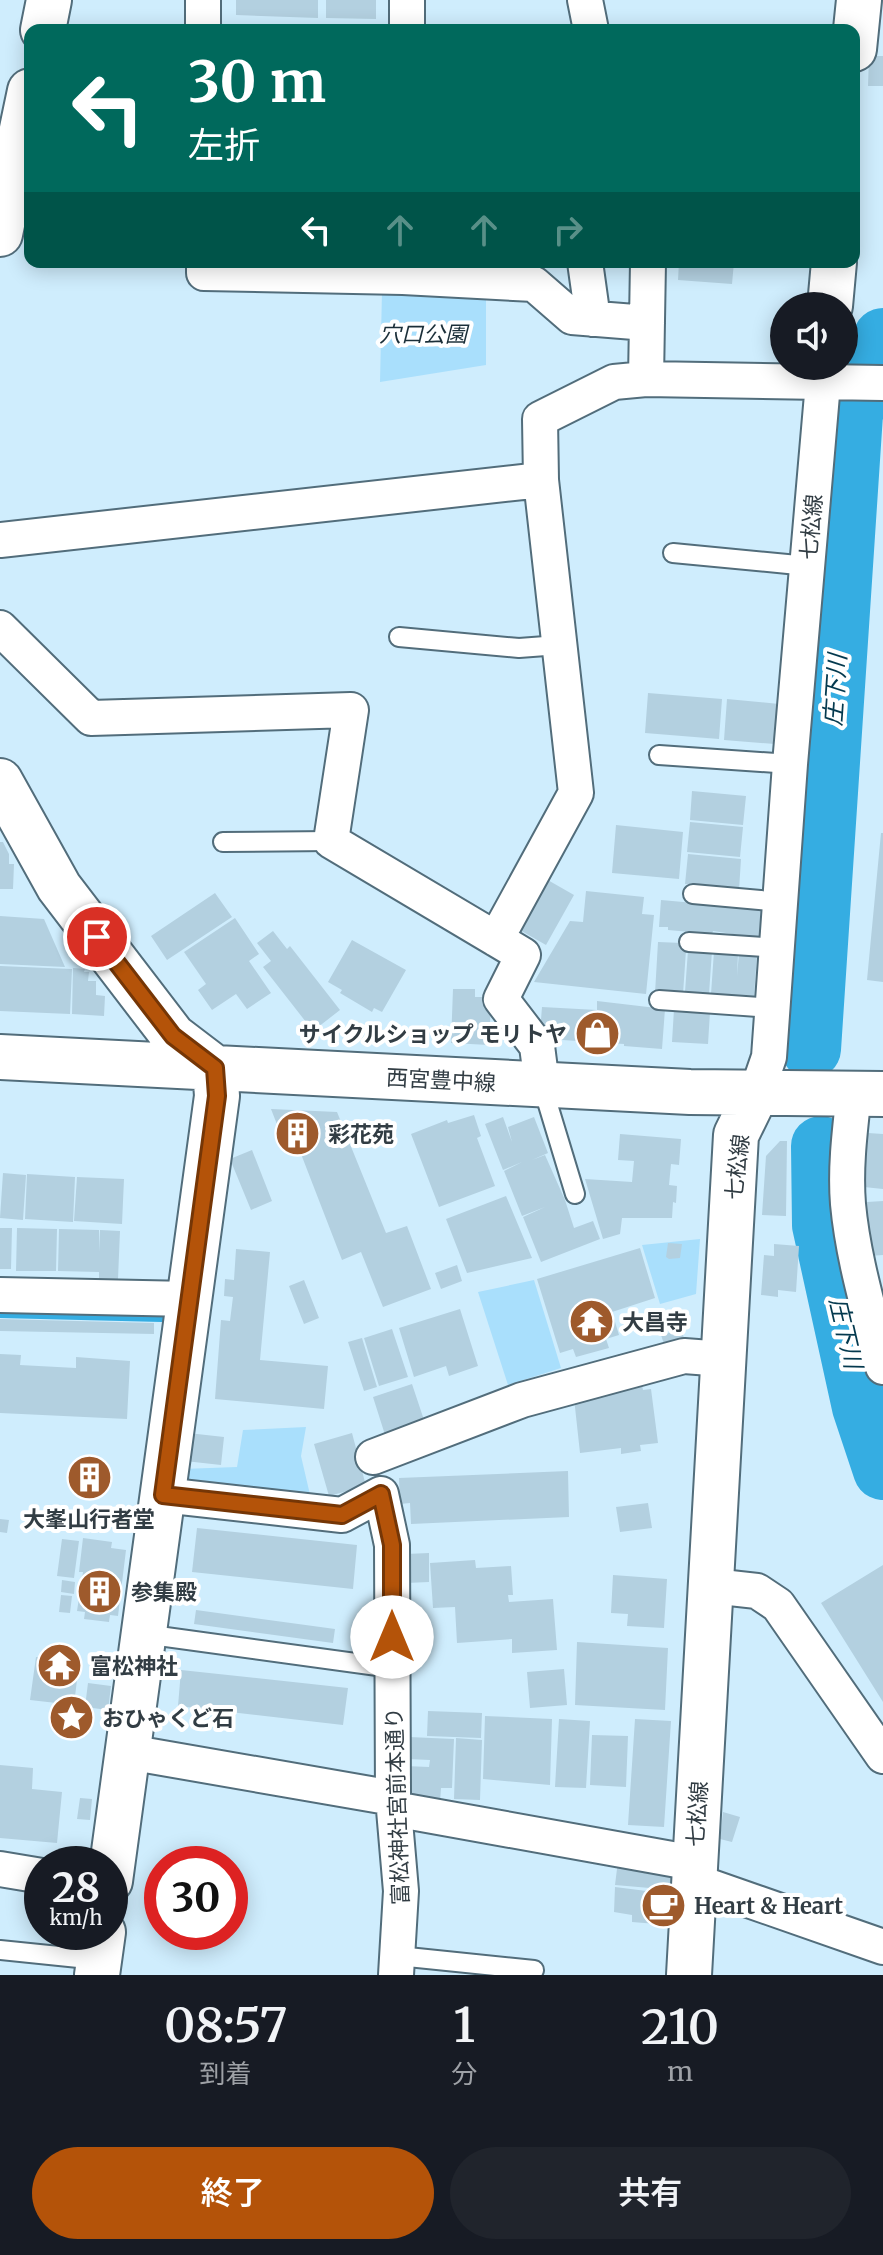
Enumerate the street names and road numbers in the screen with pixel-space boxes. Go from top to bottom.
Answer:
street label: 七松線 [794,493,828,561]
street label: 西宮豊中線 [385,1063,497,1097]
street label: 七松線 [719,1133,755,1201]
street label: 富松神社宮前本通り [380,1707,414,1905]
street label: 七松線 [681,1780,713,1848]

